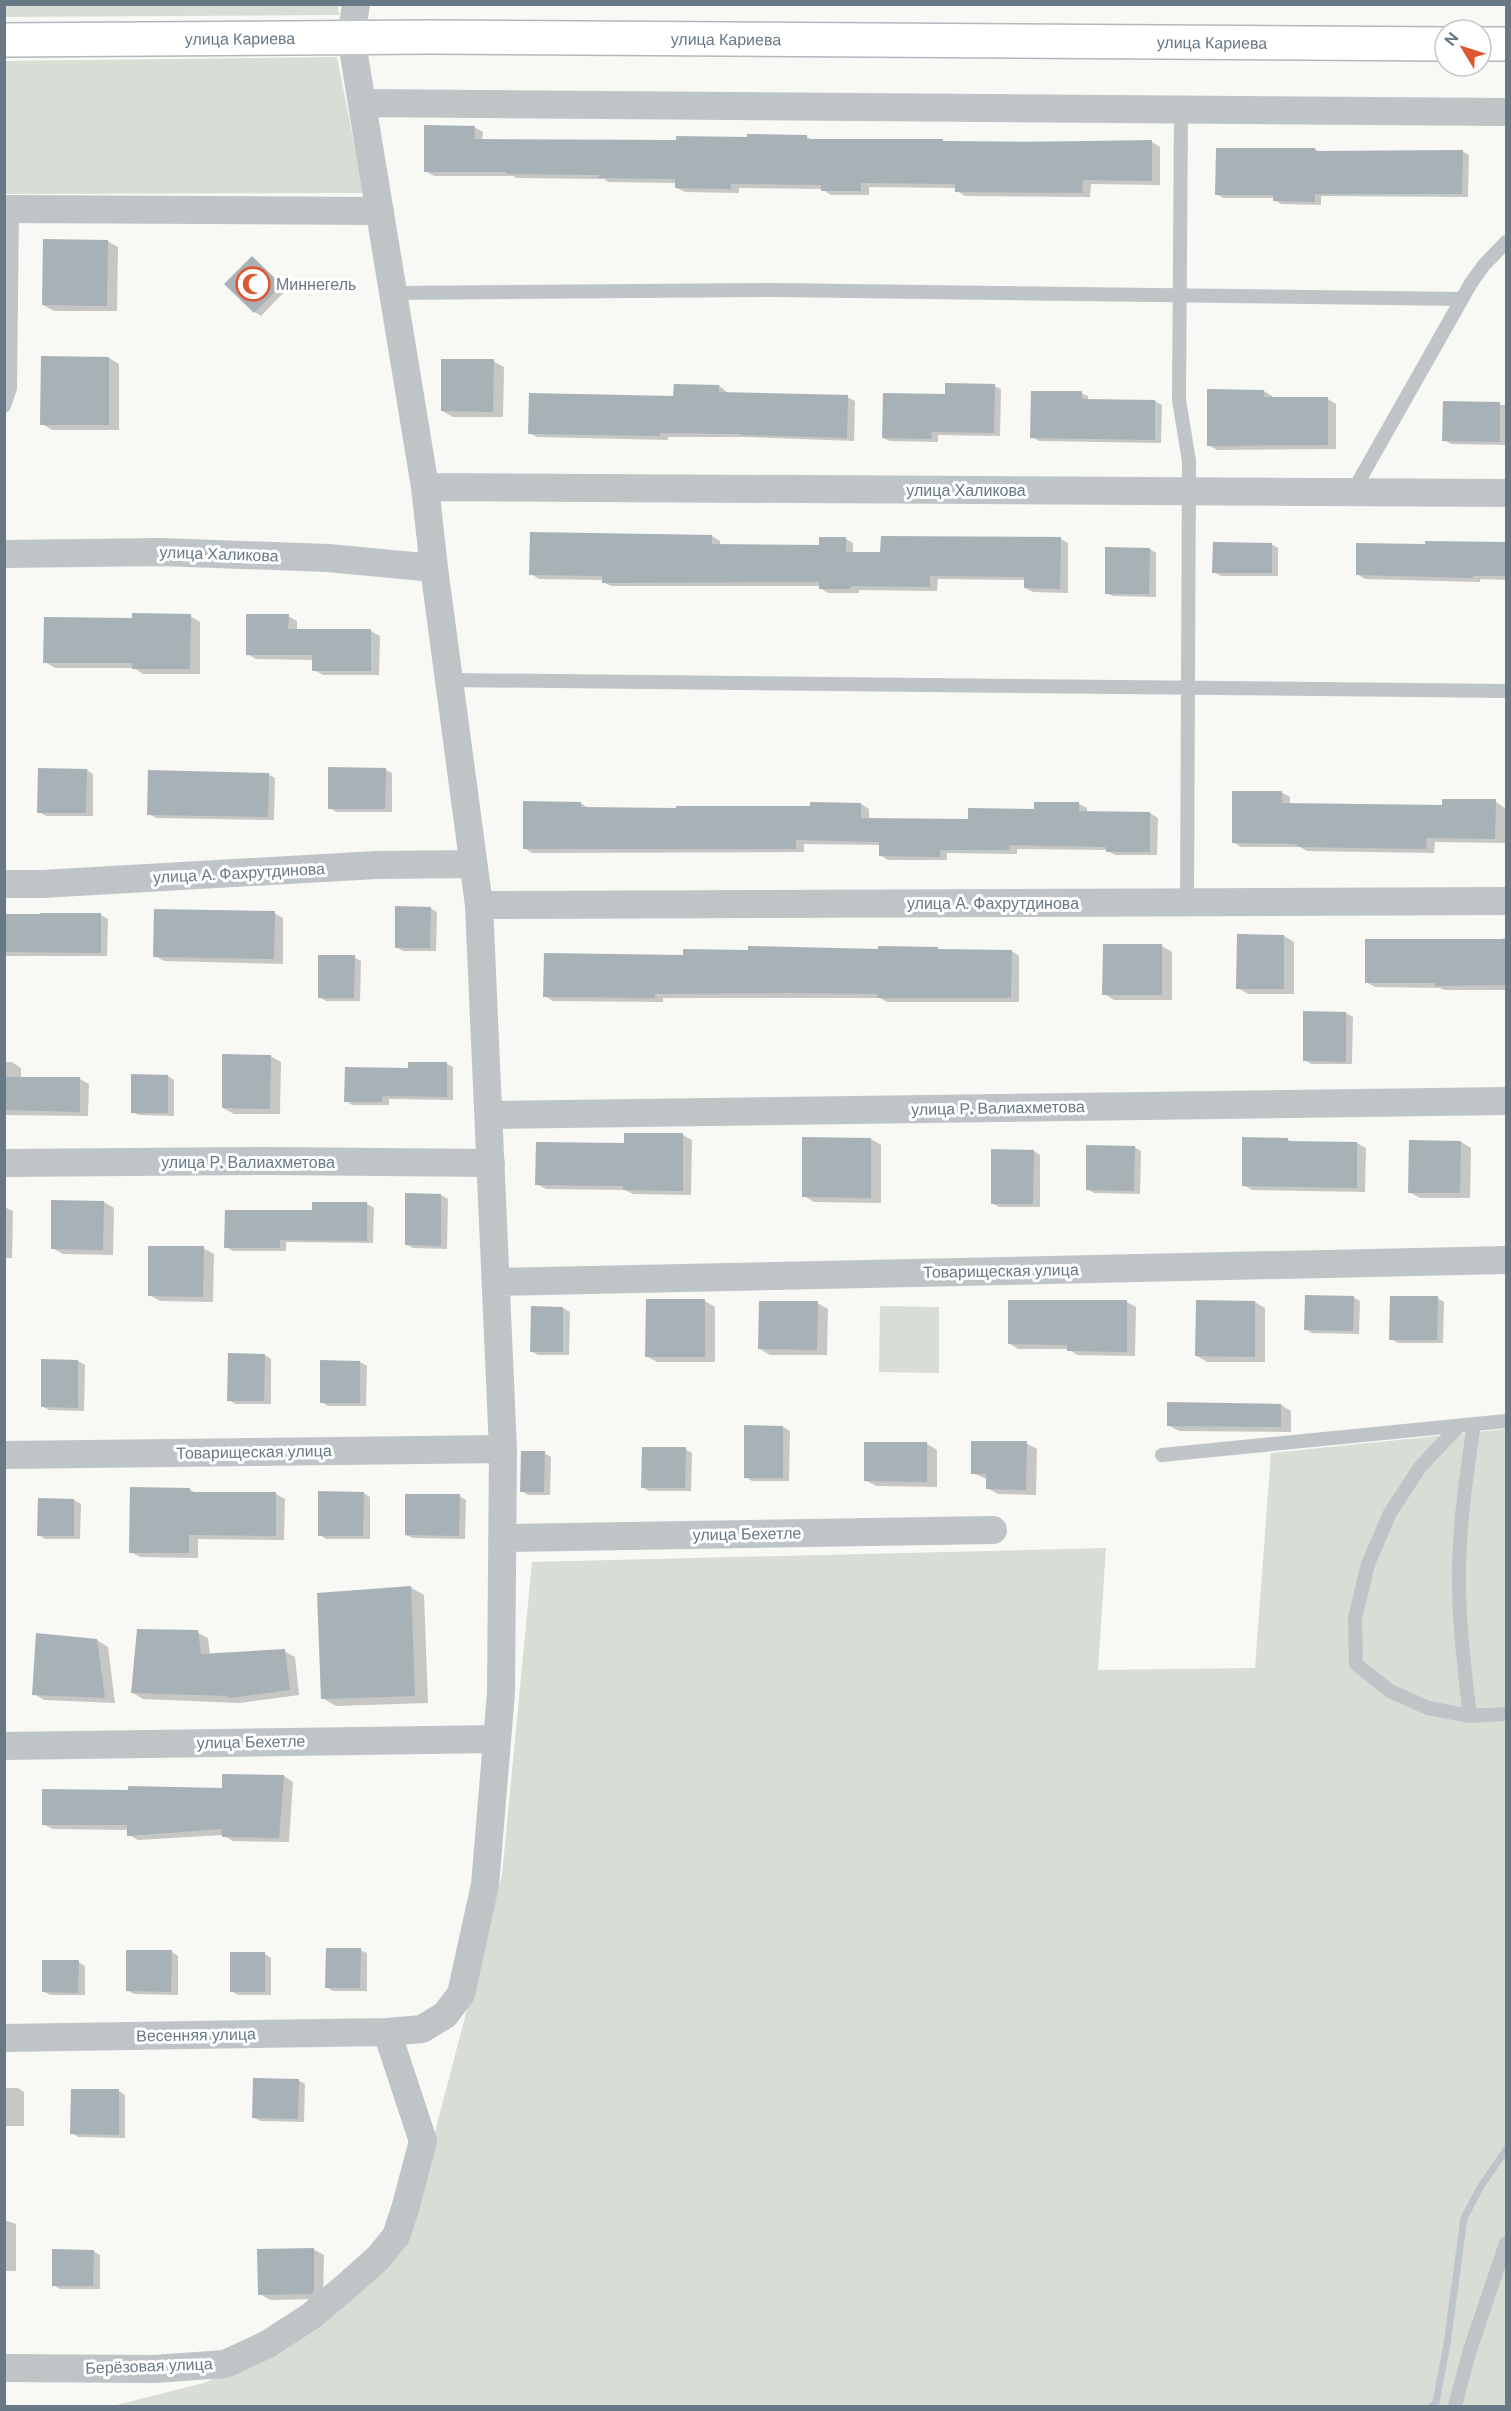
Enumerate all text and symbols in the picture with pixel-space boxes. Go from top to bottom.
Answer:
north arrow [1433,18,1493,78]
street label: улица Кариева [185,27,295,49]
street label: улица Кариева [671,28,781,50]
text: N [1440,28,1463,50]
street label: улица Кариева [1157,32,1267,53]
mosque icon: Миннегель [235,266,271,302]
place label: Миннегель [276,274,356,295]
street label: улица Халикова [906,480,1026,501]
street label: улица Халикова [159,541,279,567]
street label: улица А. Фахрутдинова [152,858,326,888]
street label: улица А. Фахрутдинова [907,893,1079,914]
street label: улица Р. Валиахметова [911,1096,1085,1120]
street label: улица Р. Валиахметова [161,1152,335,1173]
street label: Товарищеская улица [923,1259,1079,1283]
street label: Товарищеская улица [176,1440,332,1464]
street label: улица Бехетле [692,1523,802,1545]
street label: улица Бехетле [196,1731,306,1753]
street label: Весенняя улица [136,2023,256,2047]
street label: Берёзовая улица [85,2353,213,2379]

